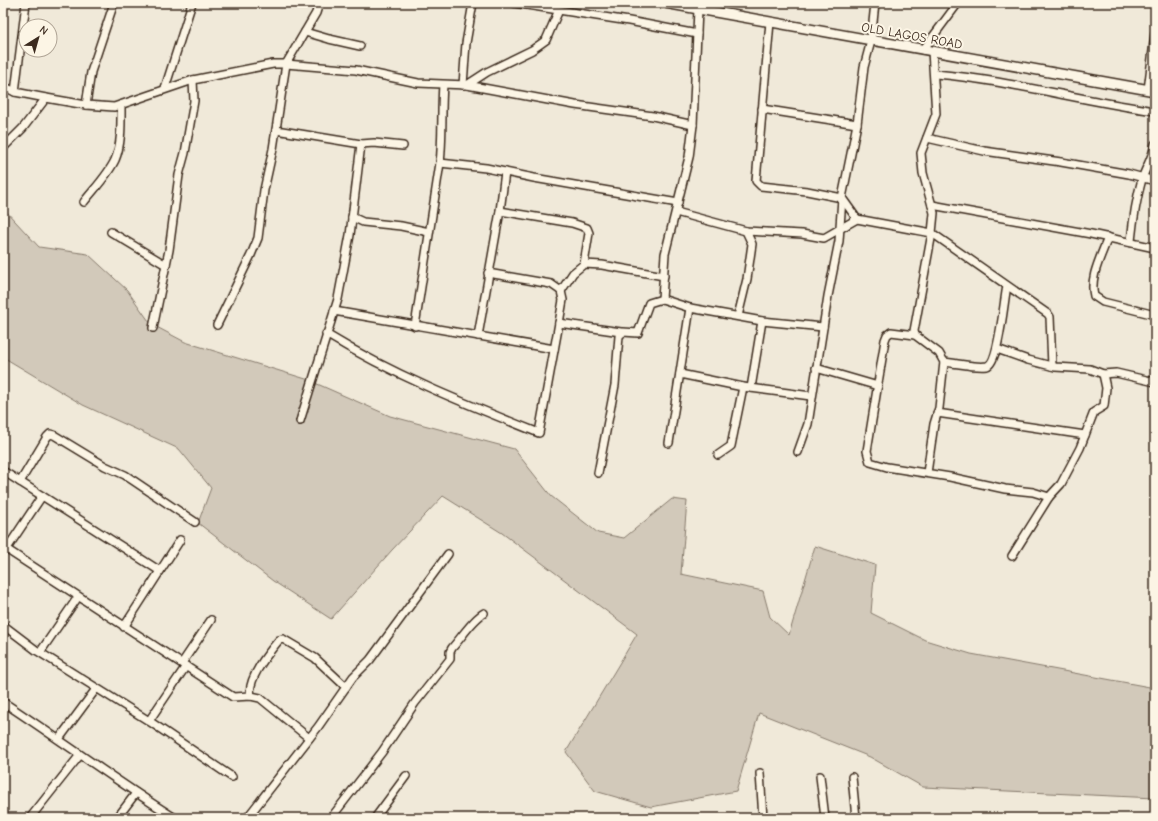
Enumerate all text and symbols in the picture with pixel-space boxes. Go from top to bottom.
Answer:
north arrow [18,18,58,58]
street label: OLD LAGOS ROAD [860,19,964,52]
text: N [37,23,50,38]

